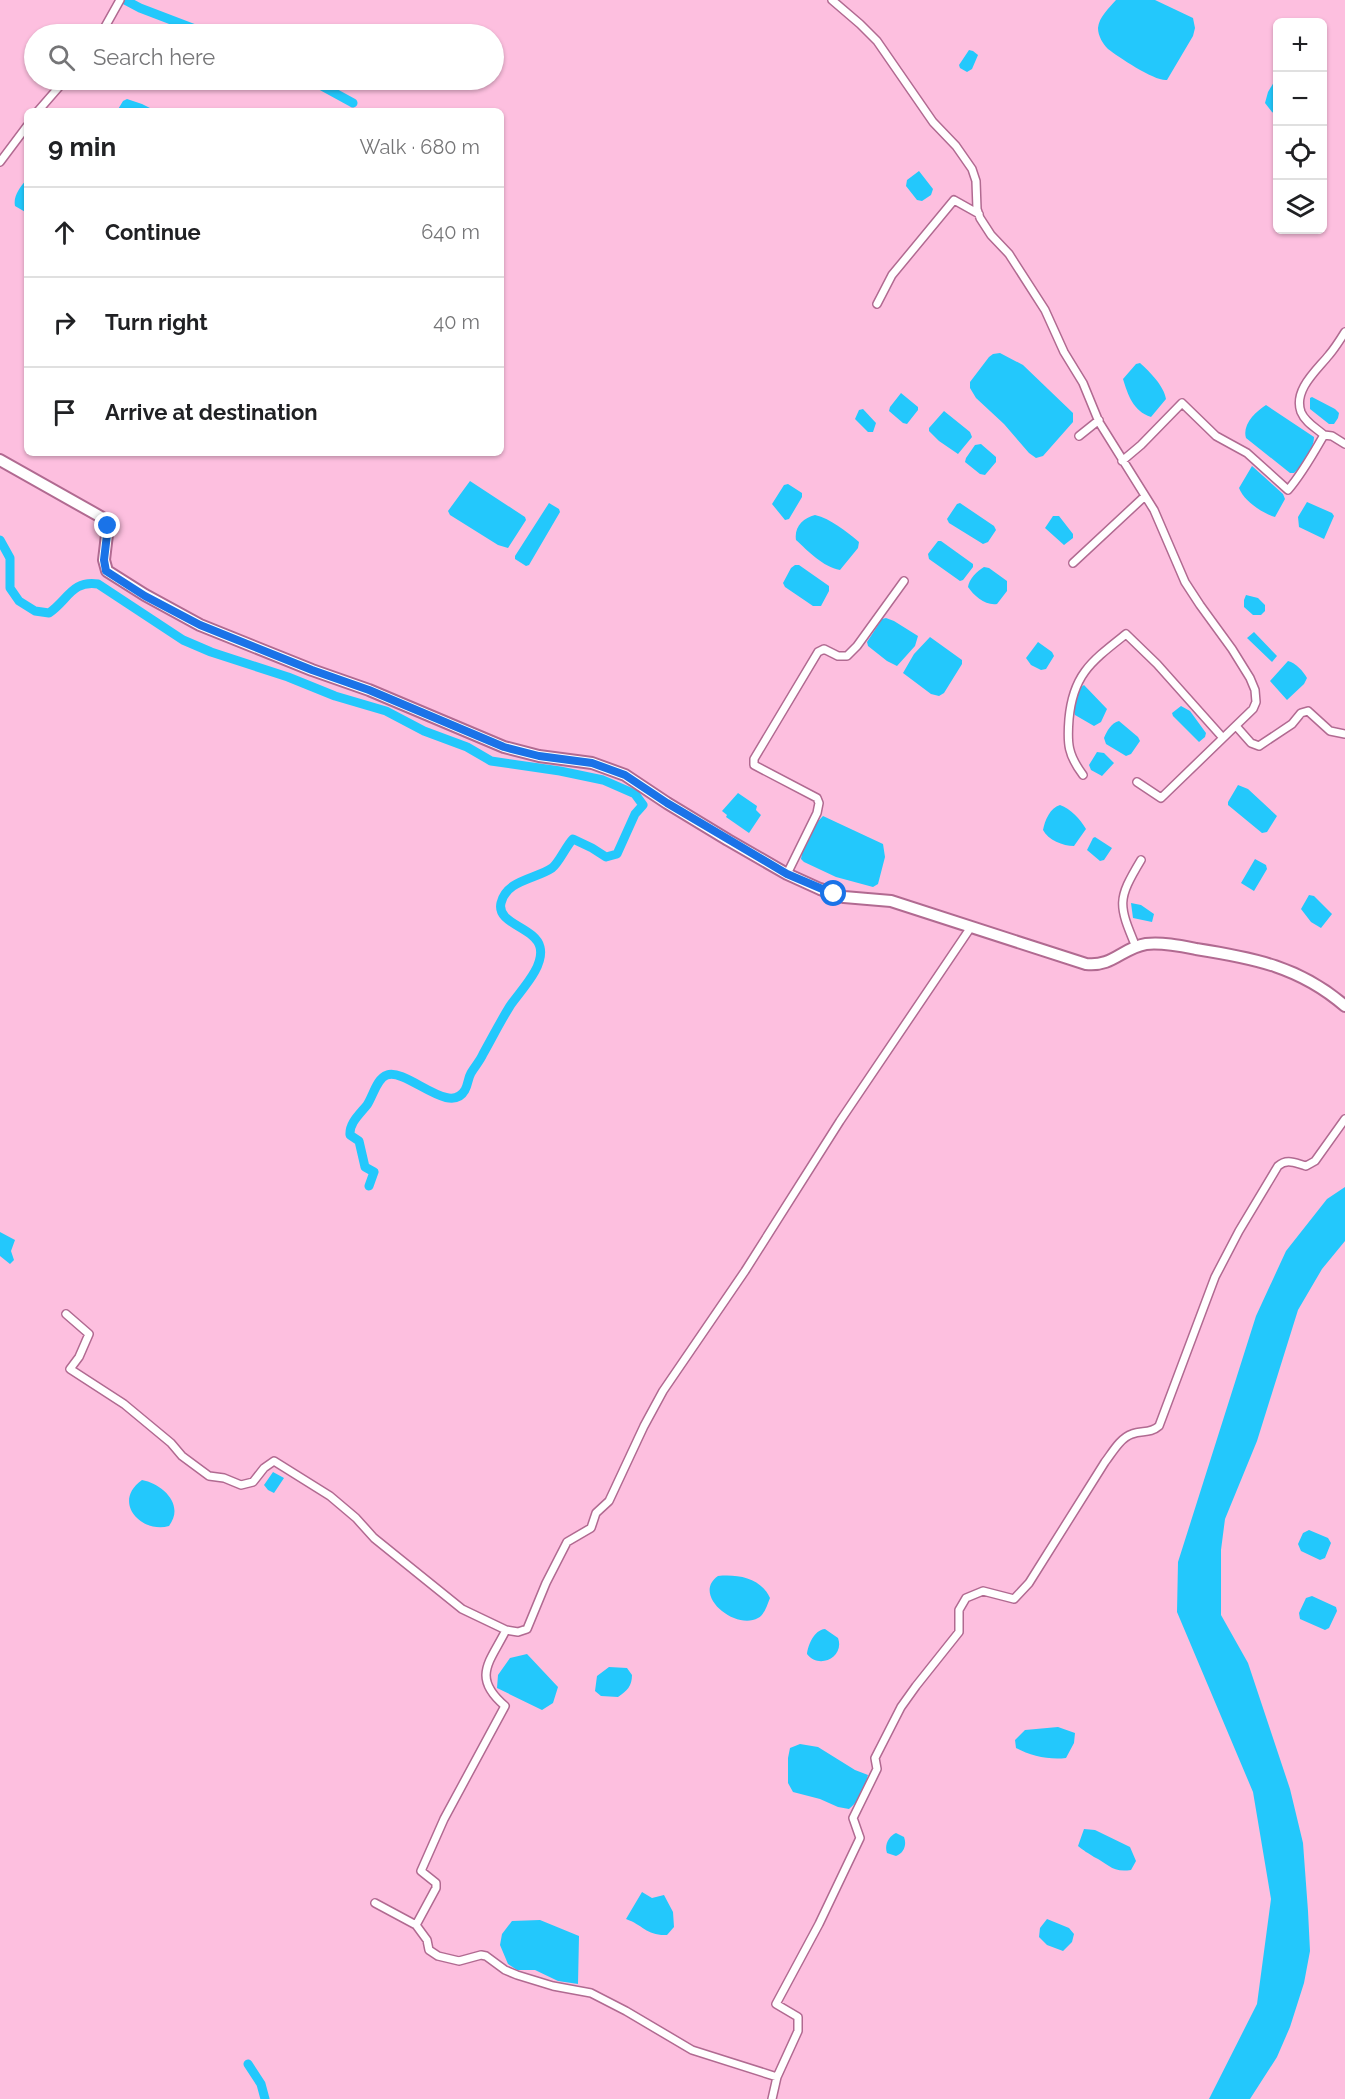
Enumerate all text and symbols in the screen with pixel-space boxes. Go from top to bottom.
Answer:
map controls [1273,18,1327,234]
button: + [1273,18,1327,72]
search box [24,24,504,90]
icon: search [45,41,78,74]
text: Search here [93,44,215,70]
button: − [1273,72,1327,126]
button: locate [1273,126,1327,180]
text: 9 min [48,132,116,162]
text: Walk · 680 m [360,135,480,159]
button: layers [1273,180,1327,234]
icon: ahead [48,216,81,249]
text: Continue [105,219,201,245]
text: 640 m [421,220,480,244]
icon: right [48,306,81,339]
text: Turn right [105,309,208,335]
text: 40 m [433,310,480,334]
icon: arrive [48,396,81,429]
text: Arrive at destination [105,399,318,425]
route end [94,512,120,538]
route start [820,880,846,906]

